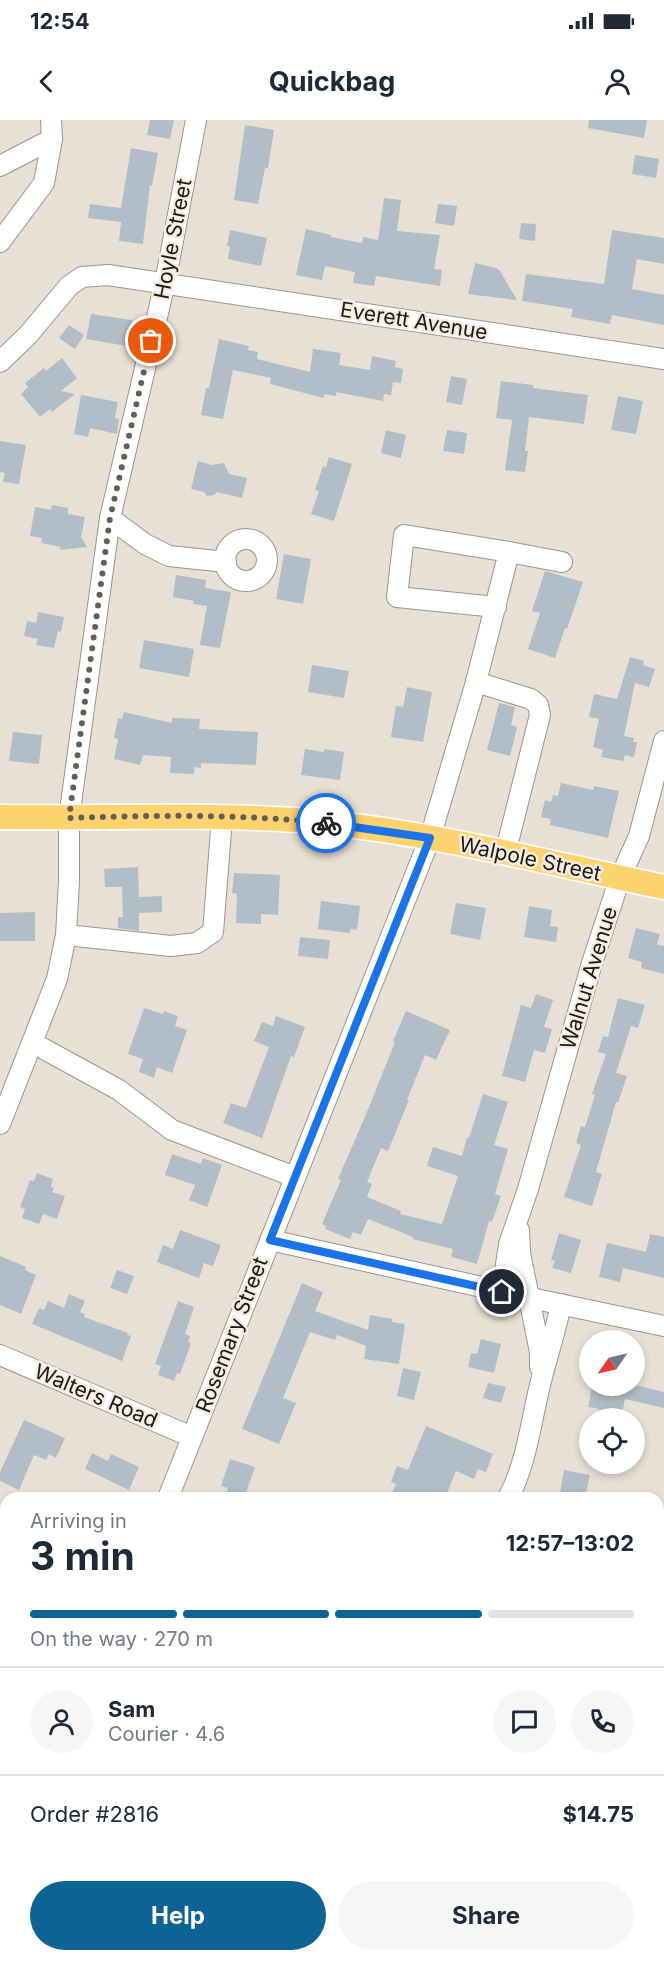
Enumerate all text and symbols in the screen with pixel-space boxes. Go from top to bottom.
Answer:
text: 12:54 [30,8,90,34]
icon: back [30,65,63,98]
text: Quickbag [269,65,395,98]
icon: person [601,65,634,98]
street label: Hoyle Street [149,176,196,301]
street label: Everett Avenue [339,297,490,345]
pin [125,315,176,366]
icon: bag [134,324,167,357]
courier [296,793,356,853]
icon: bike [310,807,343,840]
street label: Walpole Street [457,831,603,886]
street label: Walnut Avenue [555,903,622,1052]
street label: Rosemary Street [190,1253,273,1416]
pin [476,1266,527,1317]
icon: home [485,1275,518,1308]
north arrow [579,1330,645,1396]
map controls [579,1330,645,1474]
street label: Walters Road [31,1358,162,1433]
button: locate [579,1408,645,1474]
text: Arriving in [30,1509,127,1533]
text: 12:57–13:02 [506,1530,634,1556]
text: 3 min [30,1532,135,1579]
text: On the way · 270 m [30,1627,213,1651]
button: person [30,1690,93,1753]
button: chat [493,1690,556,1753]
button: phone [571,1690,634,1753]
text: Sam [108,1696,155,1722]
text: Courier · 4.6 [108,1722,225,1746]
text: Order #2816 [30,1801,159,1827]
text: $14.75 [563,1801,634,1827]
button: Help [30,1881,326,1950]
button: Share [338,1881,634,1950]

